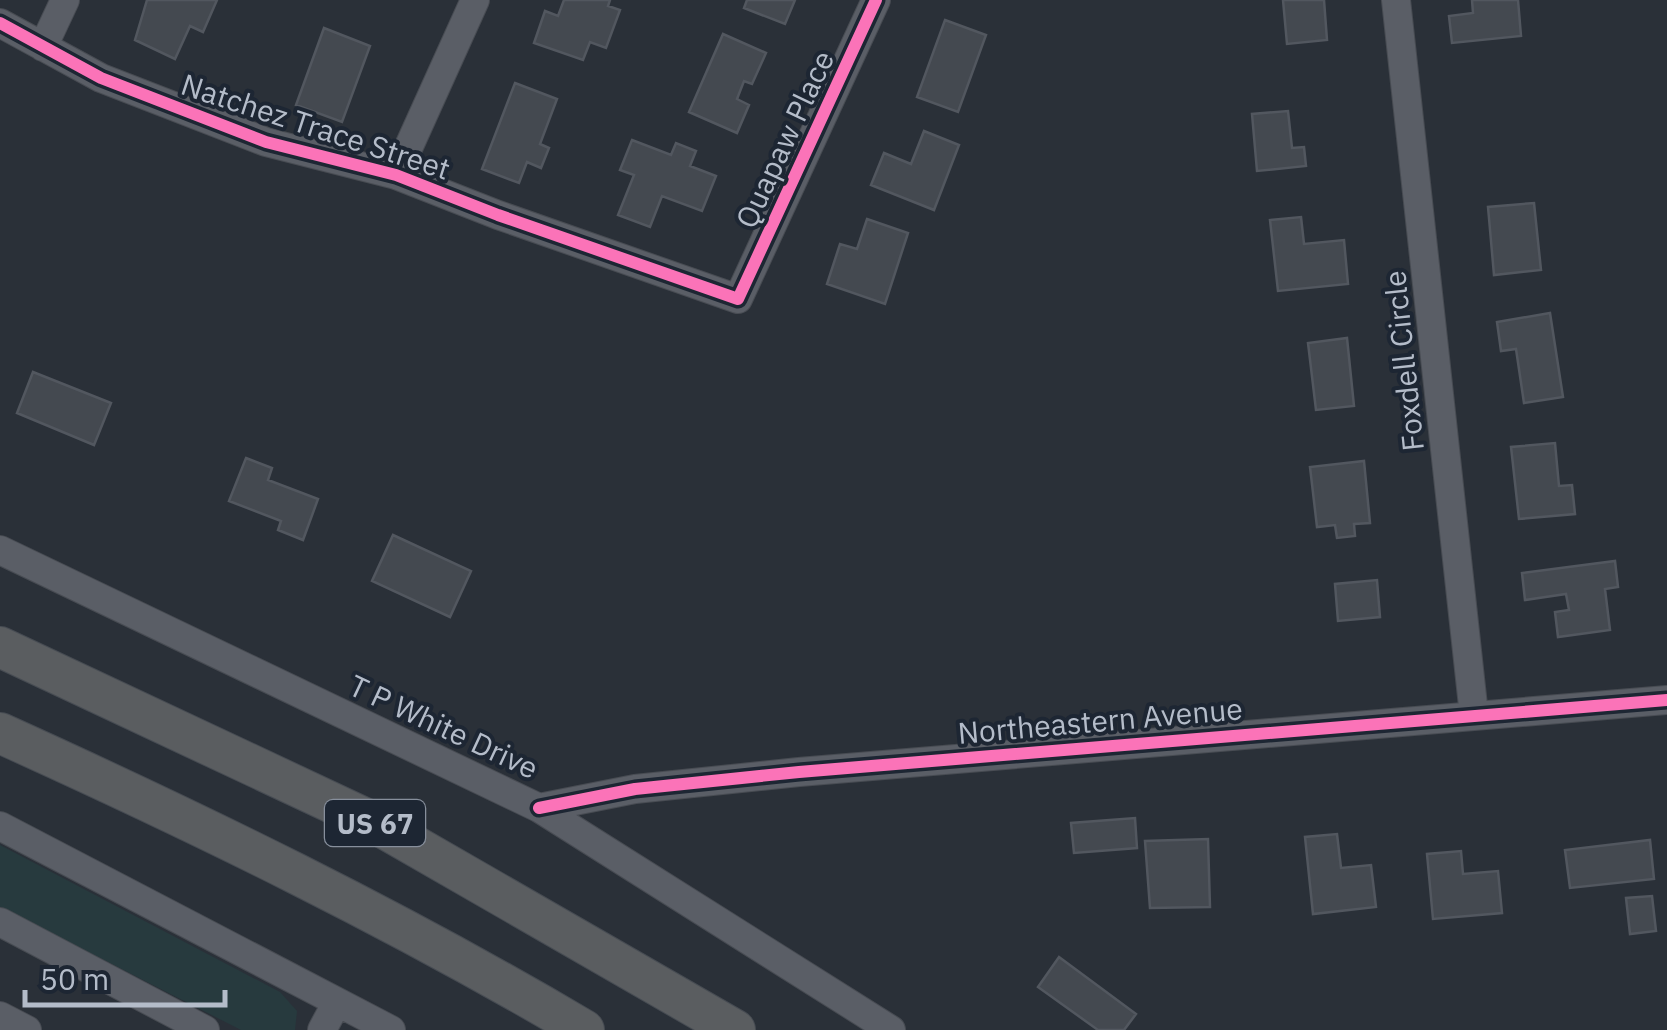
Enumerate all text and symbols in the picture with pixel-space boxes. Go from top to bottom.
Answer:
street label: Quapaw Place [726,44,842,234]
street label: Natchez Trace Street [177,64,455,188]
street label: Foxdell Circle [1374,269,1432,453]
street label: T P White Drive [343,665,545,787]
street label: Northeastern Avenue [956,688,1244,752]
road number: US 67 [325,800,425,846]
scale bar [25,945,225,1007]
text: 50 m [40,959,109,998]

